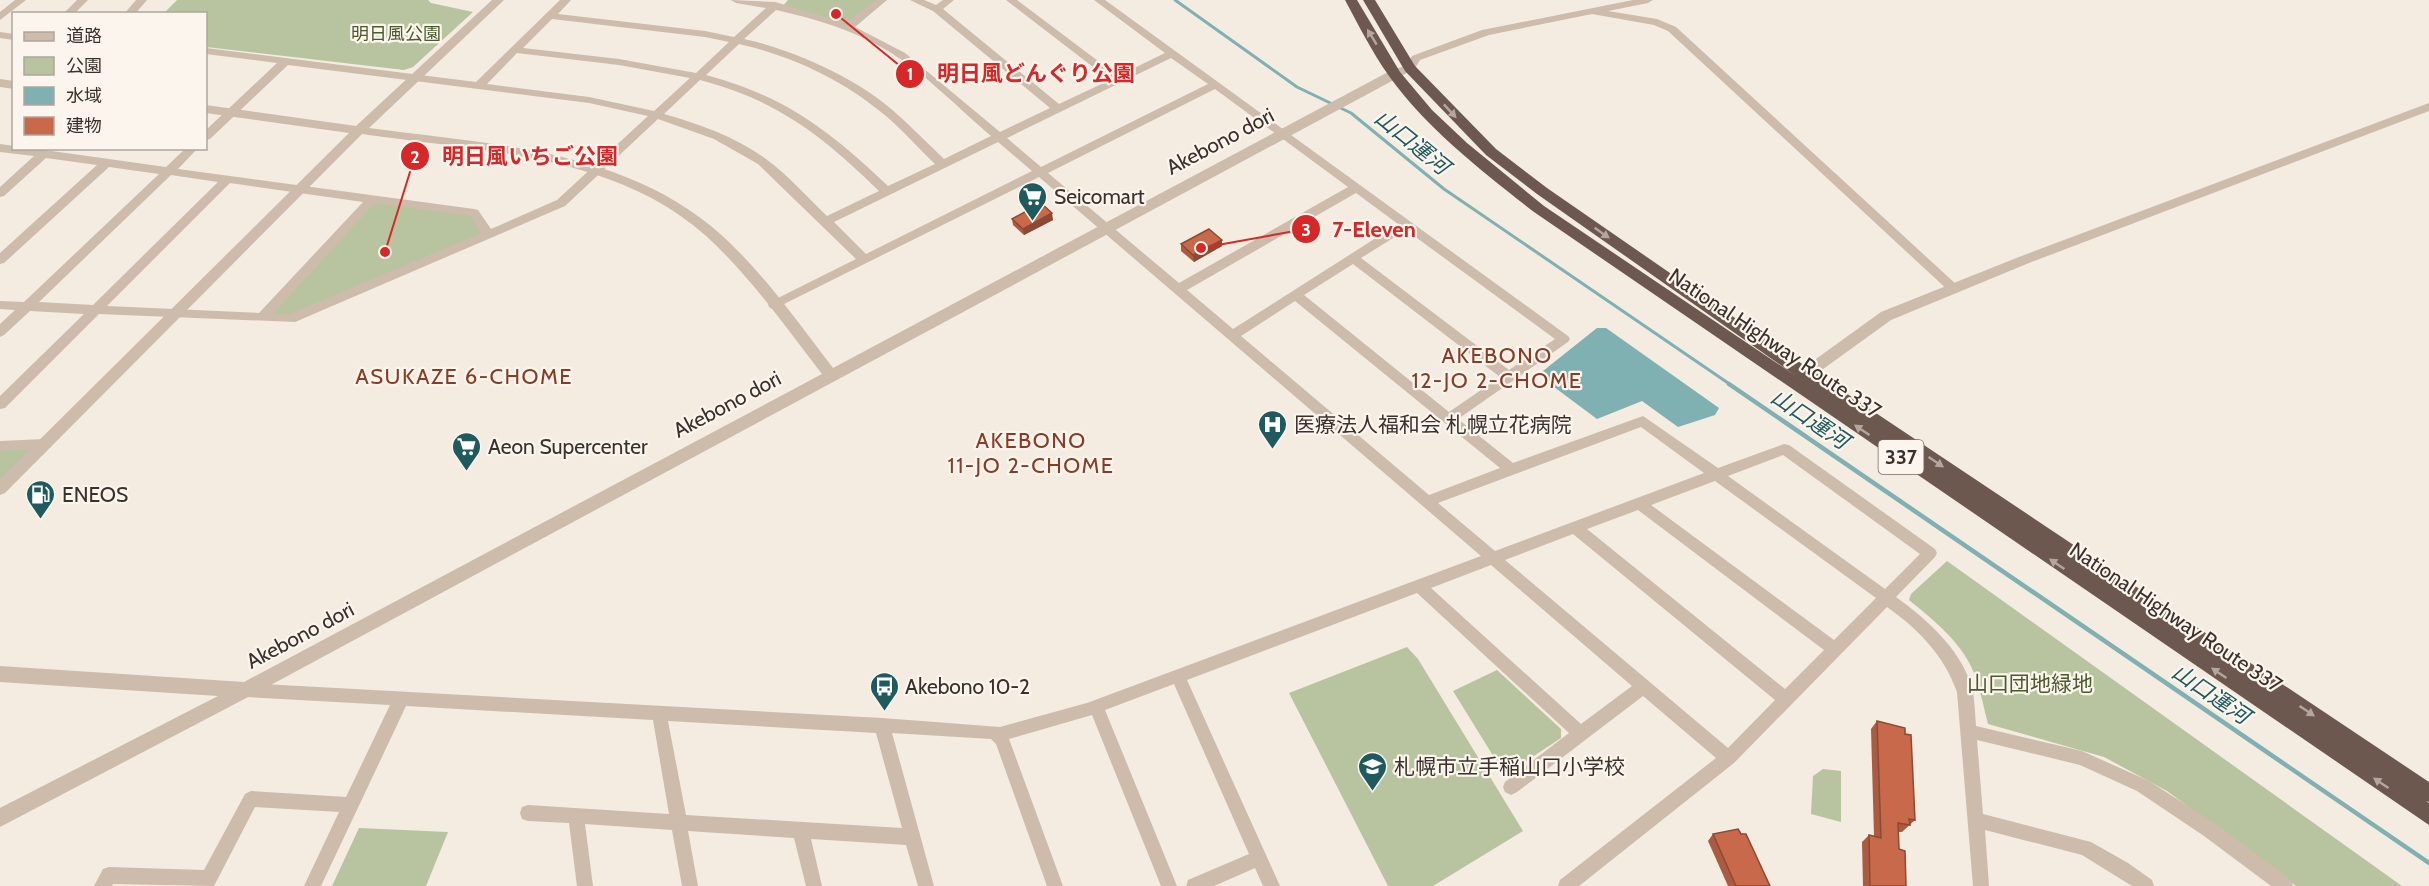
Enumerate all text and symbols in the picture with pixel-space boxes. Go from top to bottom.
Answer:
legend [12,12,207,150]
park label: 明日風公園 [351,23,441,45]
text: 道路 [66,25,102,47]
one-way arrow [1367,29,1378,45]
callout: 明日風どんぐり公園 [895,54,1147,94]
text: 公園 [66,55,102,77]
text: 明日風どんぐり公園 [937,60,1135,87]
text: 1 [907,63,913,85]
text: 水域 [66,85,102,107]
street label: Akebono dori [1162,102,1278,180]
water label: 山口運河 [1369,104,1458,183]
one-way arrow [1443,104,1457,119]
text: 建物 [66,115,102,137]
callout: 明日風いちご公園 [400,136,630,176]
text: 明日風いちご公園 [442,143,618,170]
text: 2 [410,146,420,168]
supermarket icon: Seicomart [1017,180,1049,222]
place label: Seicomart [1054,184,1145,209]
callout: 7-Eleven [1291,209,1428,249]
text: 7-Eleven [1332,216,1416,243]
text: 3 [1301,219,1311,241]
one-way arrow [1594,227,1610,238]
street label: National Highway Route 337 [1664,263,1886,424]
district label: AKEBONO 12-JO 2-CHOME [1411,342,1583,394]
district label: ASUKAZE 6-CHOME [355,363,573,390]
street label: Akebono dori [669,365,785,443]
water label: 山口運河 [1766,383,1857,457]
hospital icon: 医療法人福和会 札幌立花病院 [1257,408,1289,450]
place label: 医療法人福和会 札幌立花病院 [1294,412,1572,437]
one-way arrow [1854,425,1870,436]
district label: AKEBONO 11-JO 2-CHOME [947,427,1115,479]
supermarket icon: Aeon Supercenter [451,430,483,472]
place label: Aeon Supercenter [488,434,648,459]
road number: 337 [1878,440,1924,474]
one-way arrow [1927,456,1943,468]
fuel station icon: ENEOS [25,478,57,520]
place label: ENEOS [62,482,128,507]
street label: National Highway Route 337 [2065,537,2287,698]
one-way arrow [2050,558,2066,570]
street label: Akebono dori [242,596,358,674]
water label: 山口運河 [2167,658,2258,732]
one-way arrow [2211,668,2227,679]
bus stop icon: Akebono 10-2 [868,670,900,712]
park label: 山口団地緑地 [1967,671,2093,696]
place label: Akebono 10-2 [905,674,1030,699]
one-way arrow [2299,705,2315,716]
school or university icon: 札幌市立手稲山口小学校 [1357,750,1389,792]
place label: 札幌市立手稲山口小学校 [1394,754,1625,779]
one-way arrow [2372,777,2389,788]

